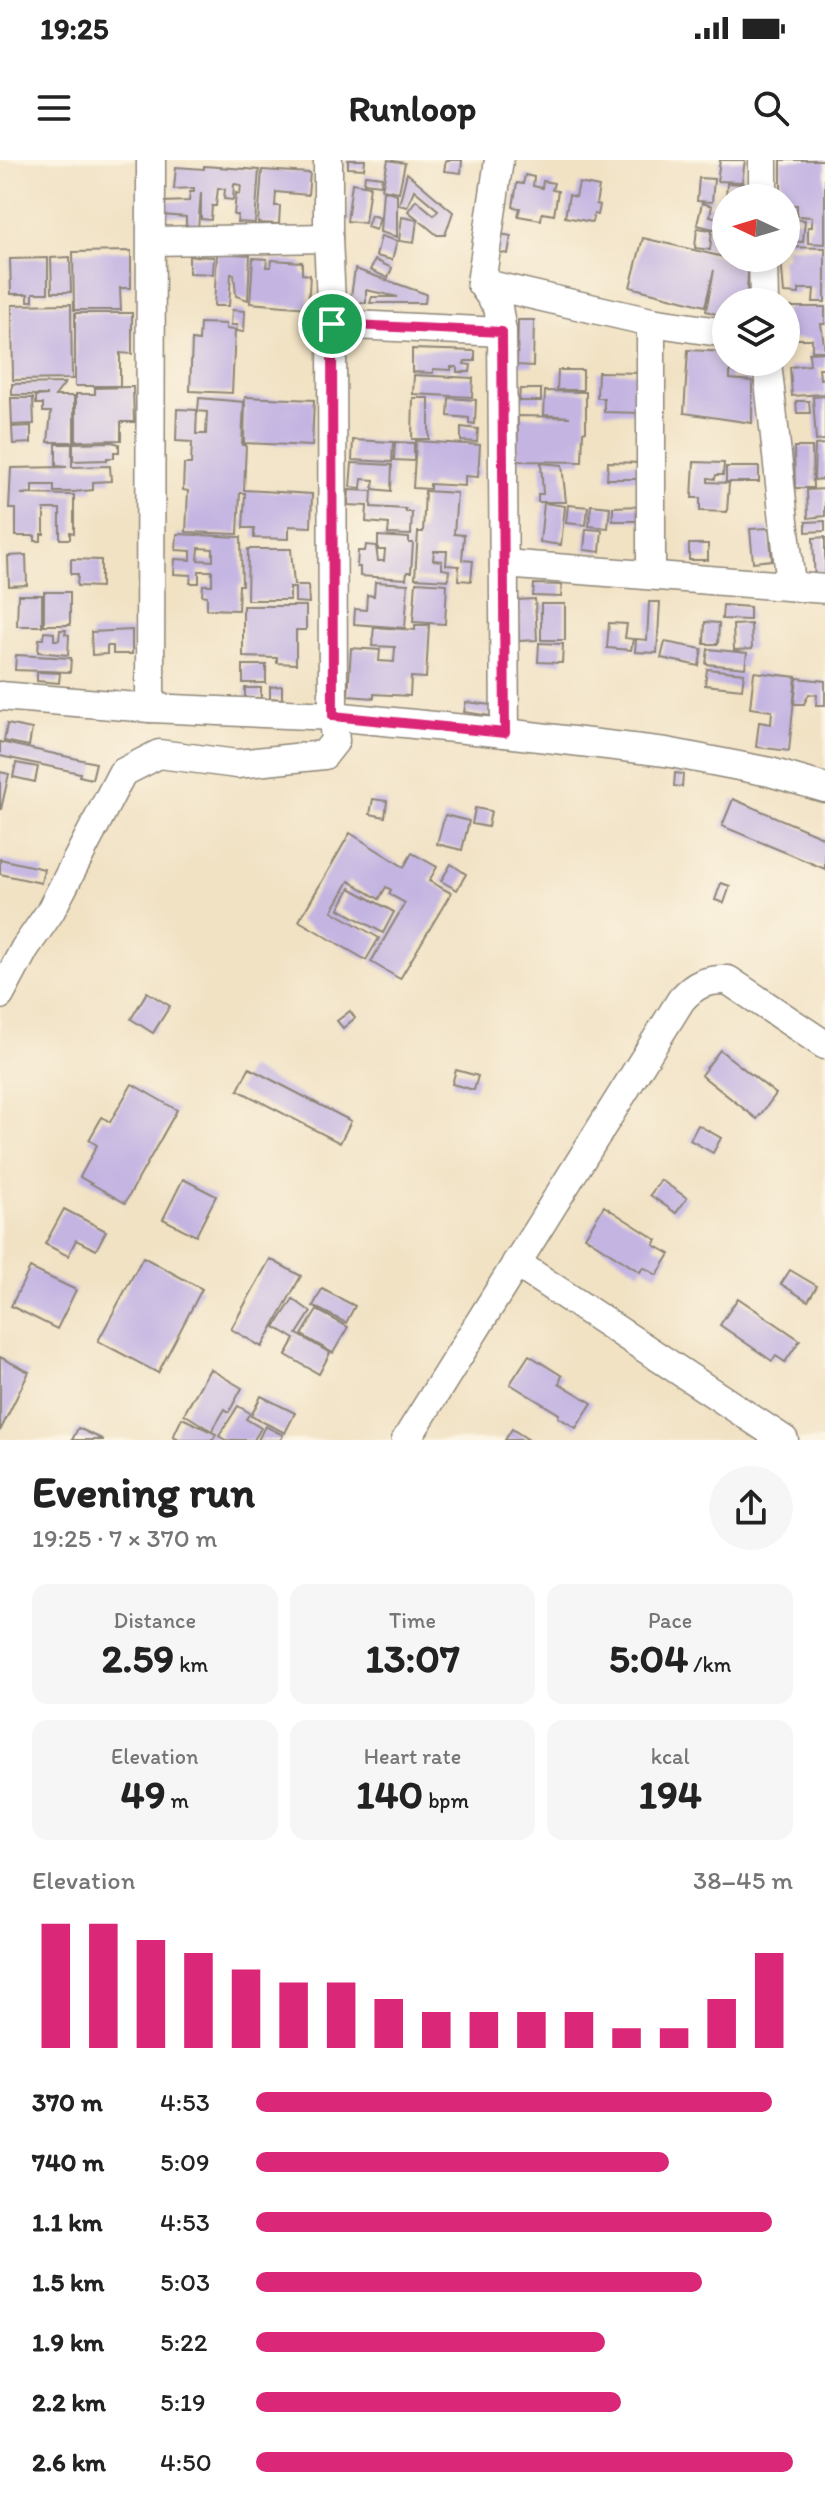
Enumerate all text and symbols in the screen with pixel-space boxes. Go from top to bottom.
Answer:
text: 19:25 [40,10,109,47]
icon: menu [32,86,76,130]
icon: search [749,86,793,130]
text: Runloop [349,87,476,130]
north arrow [712,184,800,272]
map controls [712,184,800,376]
button: layers [712,288,800,376]
pin [298,290,366,358]
icon: arrive [310,302,354,346]
text: Evening run [32,1465,255,1518]
button: share [709,1466,793,1550]
text: 19:25 · 7 × 370 m [32,1522,217,1554]
text: Distance [114,1607,196,1634]
text: Time [389,1607,436,1634]
text: Pace [648,1607,692,1634]
text: 2.59 [101,1634,174,1682]
text: 13:07 [365,1634,460,1682]
text: 5:04 [609,1634,688,1682]
text: km [174,1651,208,1678]
text: /km [688,1651,732,1678]
text: Elevation [111,1743,199,1770]
text: Heart rate [364,1743,461,1770]
text: kcal [651,1743,690,1770]
text: 49 [121,1770,166,1818]
text: 140 [356,1770,423,1818]
text: 194 [638,1770,702,1818]
text: m [166,1787,189,1814]
text: bpm [423,1787,469,1814]
text: Elevation [32,1864,135,1896]
text: 38–45 m [693,1864,793,1896]
text: 370 m [32,2086,103,2118]
text: 4:53 [160,2086,210,2118]
text: 740 m [32,2146,104,2178]
text: 5:09 [160,2146,210,2178]
text: 1.1 km [32,2206,103,2238]
text: 4:53 [160,2206,210,2238]
text: 1.5 km [32,2266,104,2298]
text: 5:03 [160,2266,210,2298]
text: 1.9 km [32,2326,104,2358]
text: 5:22 [160,2326,207,2358]
text: 2.2 km [32,2386,106,2418]
text: 5:19 [160,2386,206,2418]
text: 2.6 km [32,2446,106,2478]
text: 4:50 [160,2446,212,2478]

